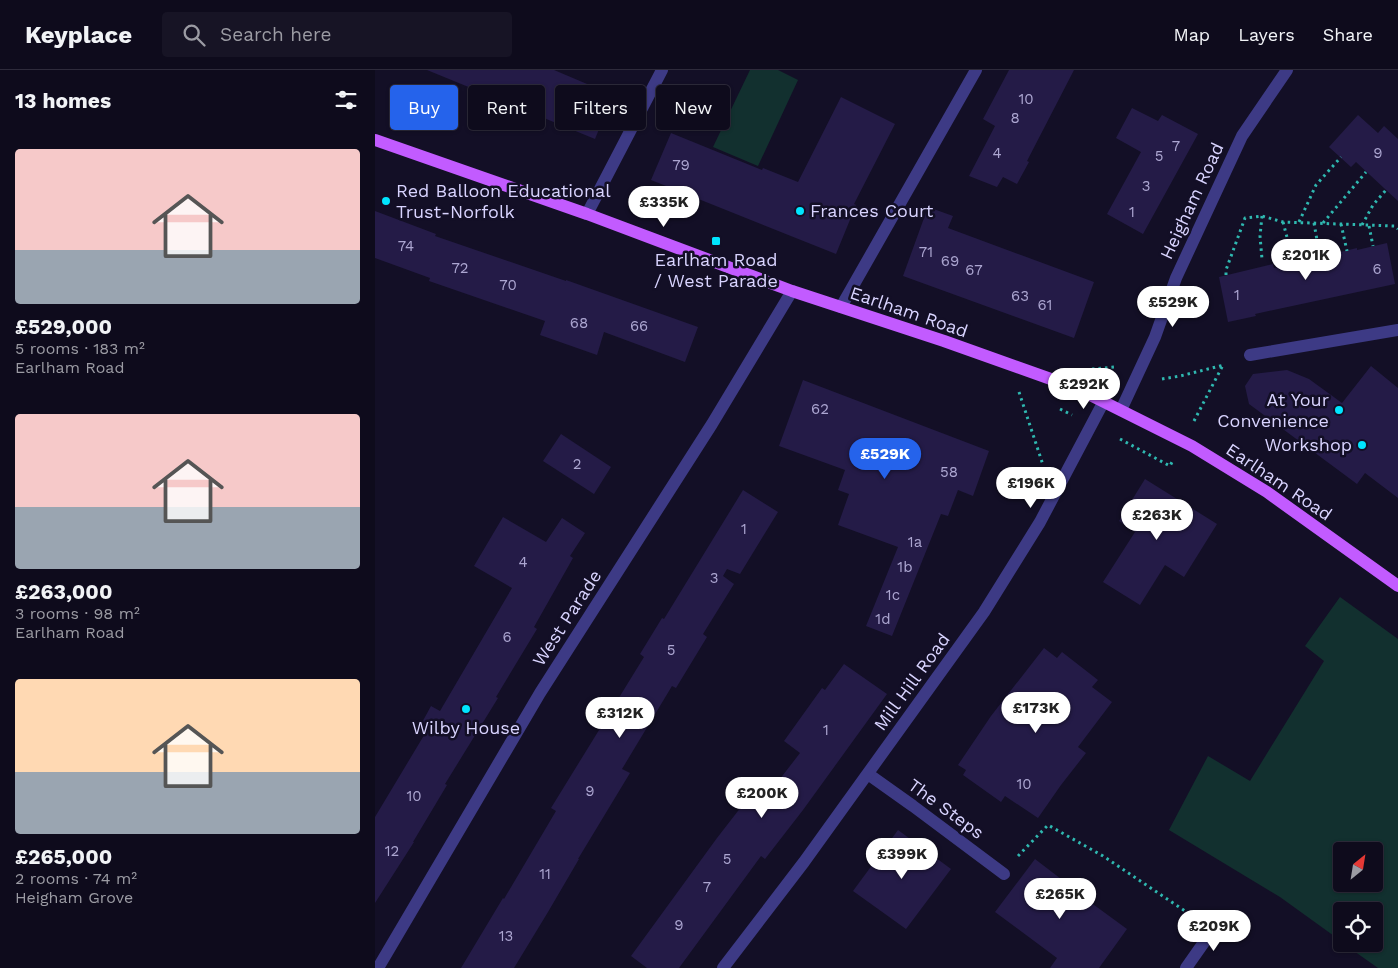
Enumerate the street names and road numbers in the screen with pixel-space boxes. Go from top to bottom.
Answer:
street label: Heigham Road [1155,139,1228,263]
street label: Earlham Road [848,282,971,341]
street label: Earlham Road [1222,438,1336,525]
street label: West Parade [528,566,605,670]
street label: Mill Hill Road [869,629,954,734]
street label: The Steps [904,774,988,843]

